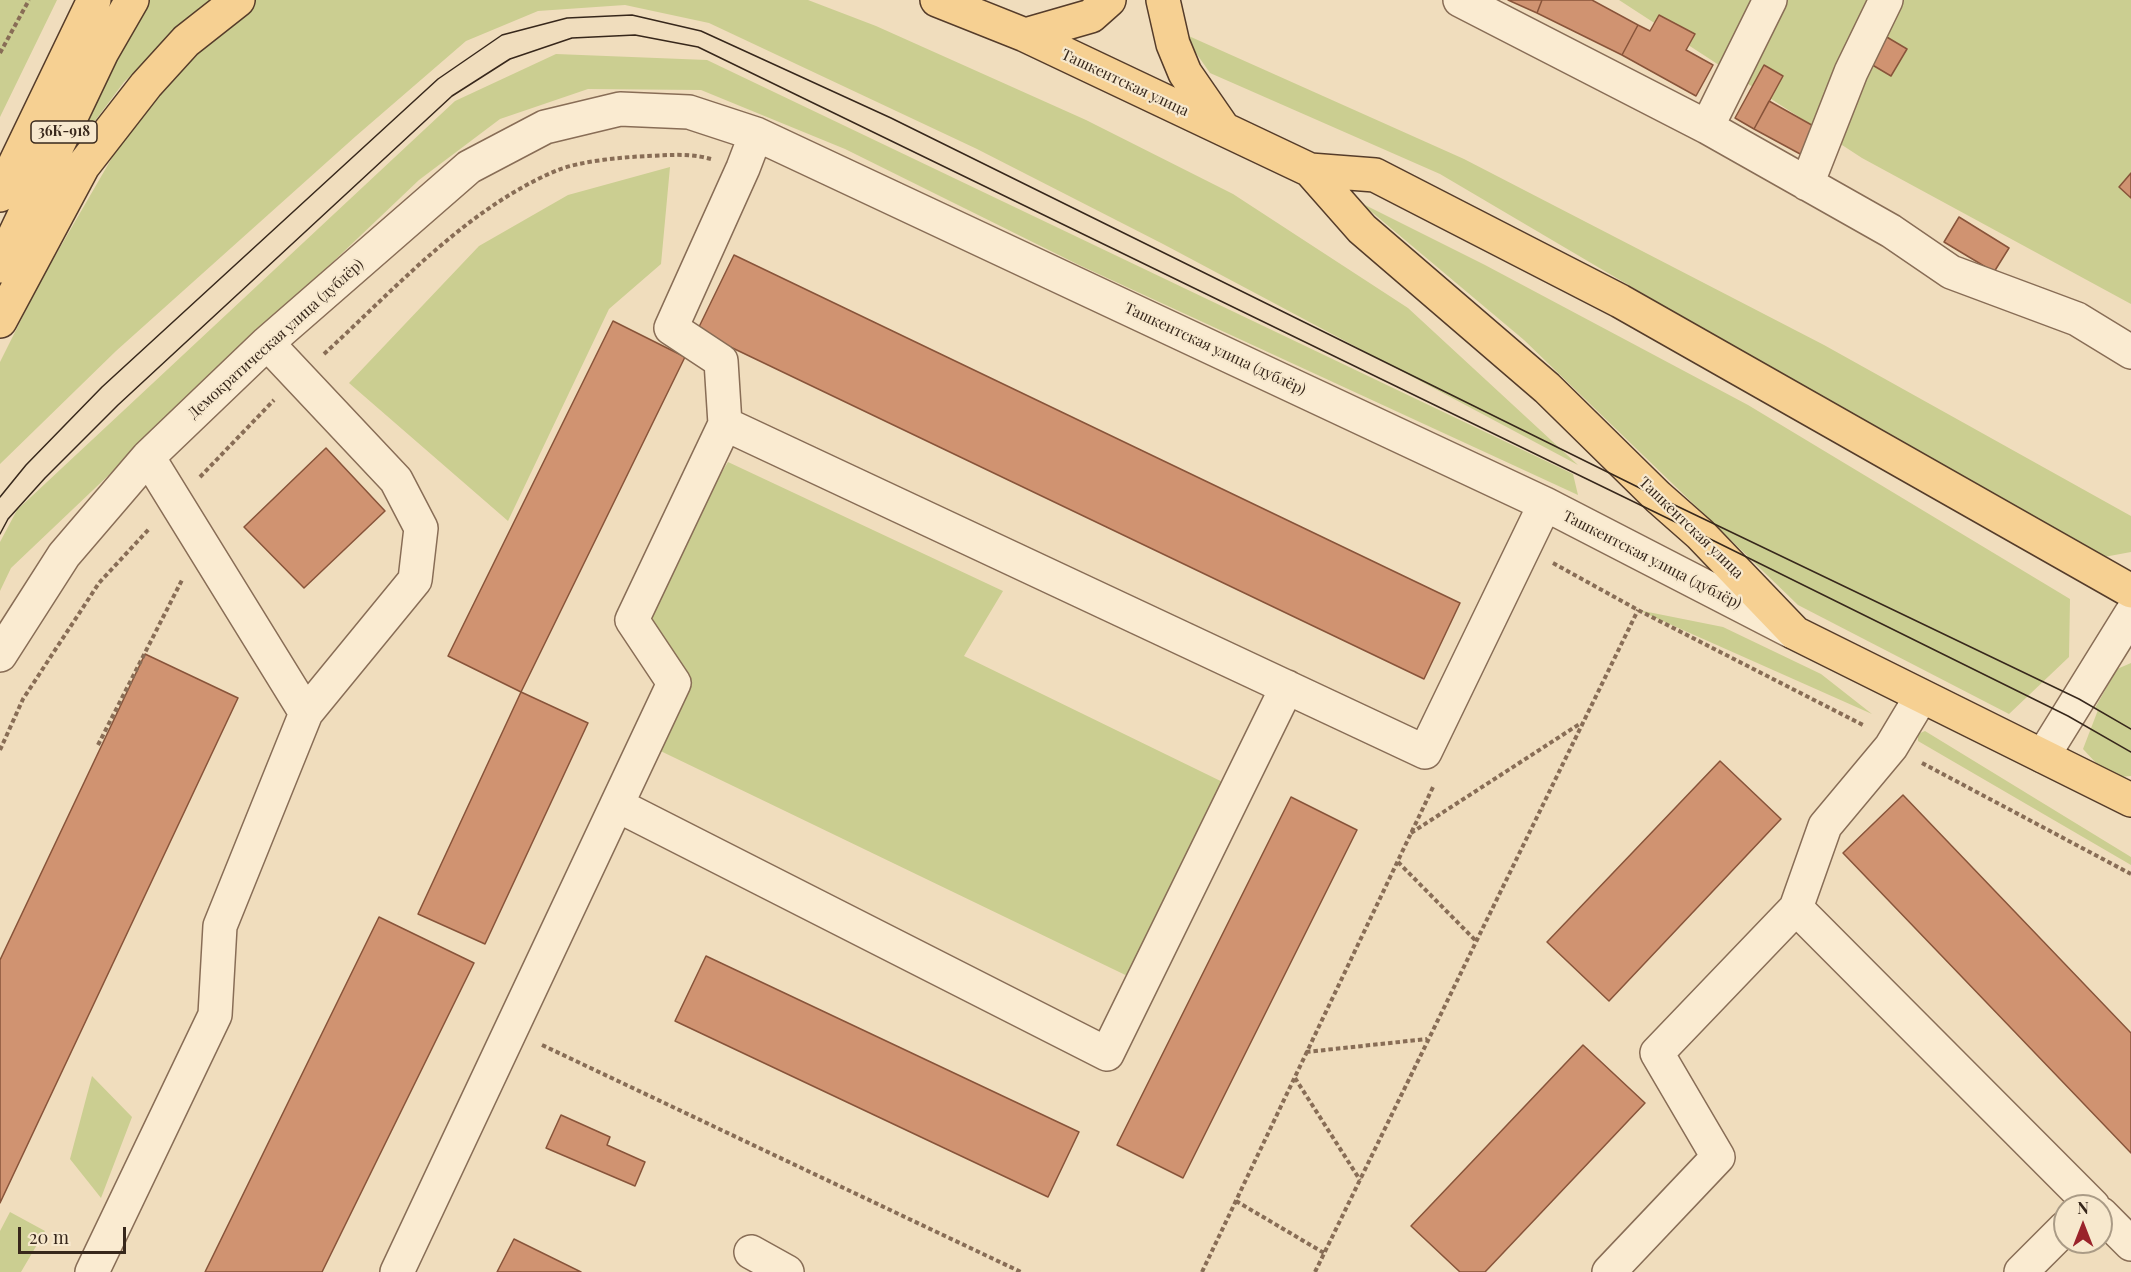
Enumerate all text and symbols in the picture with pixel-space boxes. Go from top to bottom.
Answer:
street label: Ташкентская улица [1059,46,1191,120]
road number: 36К-918 [31,121,97,143]
street label: Демократическая улица (дублёр) [185,256,367,422]
street label: Ташкентская улица (дублёр) [1121,299,1309,399]
street label: Ташкентская улица [1635,473,1747,583]
street label: Ташкентская улица (дублёр) [1560,507,1744,613]
north arrow [2053,1194,2113,1254]
text: N [2077,1197,2089,1218]
scale bar [21,1215,129,1253]
text: 20 m [29,1225,69,1249]

